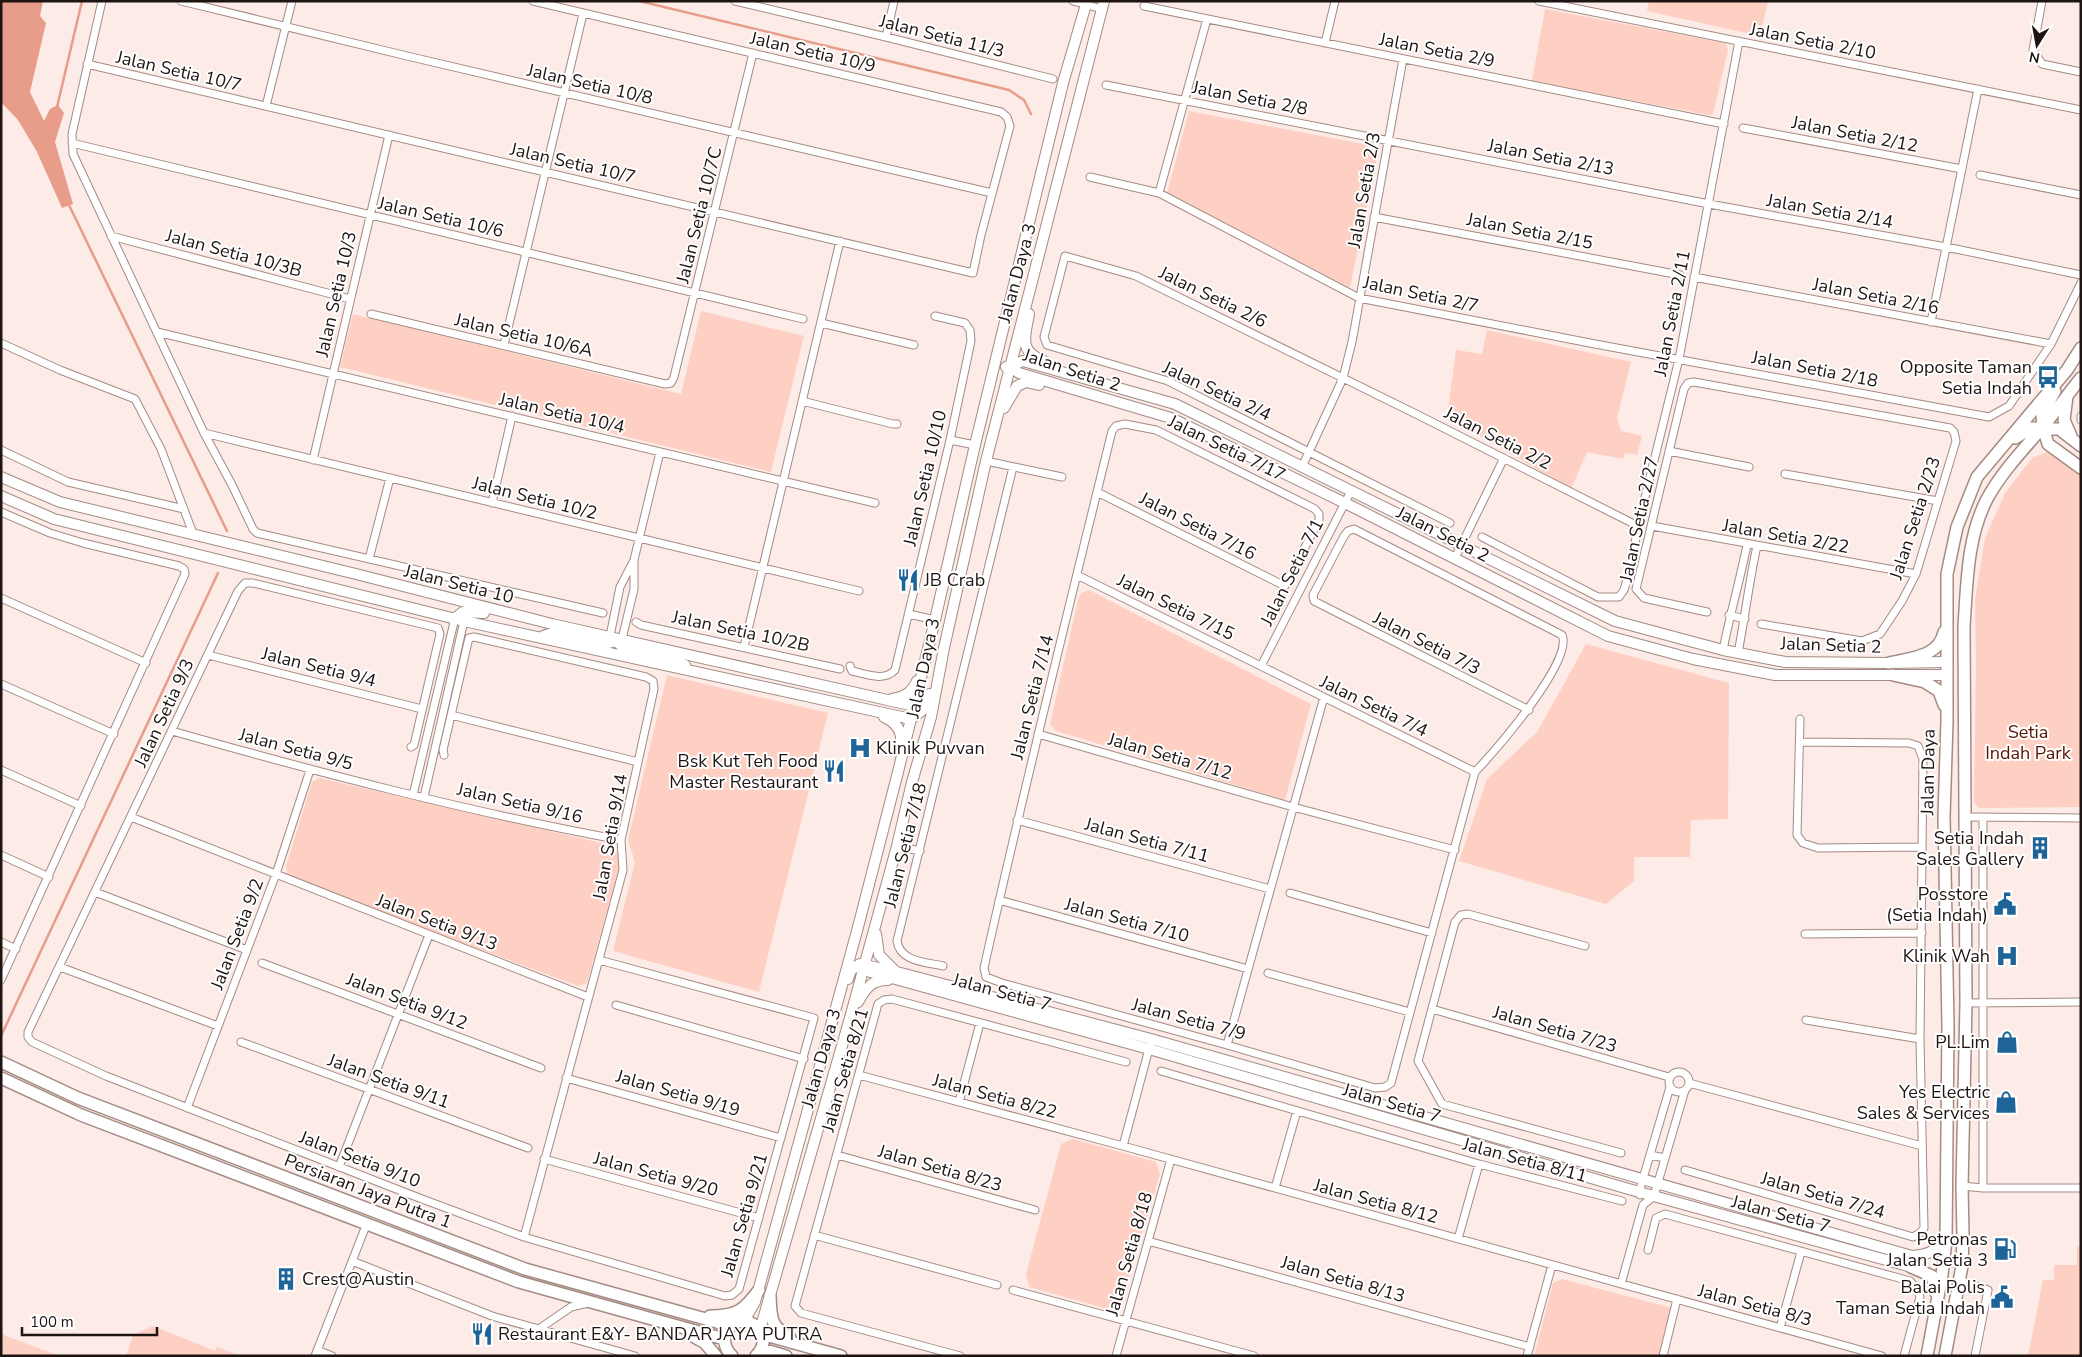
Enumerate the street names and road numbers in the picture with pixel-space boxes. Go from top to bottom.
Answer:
street label: Jalan Setia 11/3 [876,9,1007,63]
street label: Jalan Setia 2/10 [1747,17,1878,65]
street label: Jalan Setia 10/9 [747,26,878,78]
street label: Jalan Setia 2/9 [1376,27,1497,73]
street label: Jalan Setia 10/7 [113,45,244,97]
street label: Jalan Setia 10/8 [524,58,655,110]
street label: Jalan Setia 2/8 [1189,75,1310,121]
street label: Jalan Setia 2/12 [1789,110,1920,158]
street label: Jalan Setia 2/3 [1342,130,1386,251]
street label: Jalan Setia 2/13 [1485,133,1616,181]
street label: Jalan Setia 10/7 [507,137,638,189]
street label: Jalan Setia 10/7C [670,144,728,287]
street label: Jalan Setia 2/14 [1764,188,1895,234]
street label: Jalan Setia 10/6 [375,191,506,243]
street label: Jalan Setia 2/15 [1464,207,1595,255]
street label: Jalan Daya 3 [992,221,1042,326]
street label: Jalan Setia 10/3B [162,223,305,283]
street label: Jalan Setia 10/3 [310,229,362,360]
street label: Jalan Setia 2/11 [1648,248,1696,379]
street label: Jalan Setia 2/6 [1154,260,1271,333]
street label: Jalan Setia 2/7 [1360,270,1481,318]
street label: Jalan Setia 2/16 [1810,272,1941,320]
street label: Jalan Setia 10/6A [452,307,595,363]
street label: Jalan Setia 2 [1019,343,1124,397]
street label: Jalan Setia 2/18 [1749,345,1880,393]
street label: Jalan Setia 2/4 [1158,355,1275,427]
street label: Jalan Setia 10/4 [496,387,627,439]
street label: Jalan Setia 2/2 [1440,400,1556,475]
street label: Jalan Setia 10/10 [897,408,952,549]
street label: Jalan Setia 7/17 [1163,409,1290,487]
street label: Jalan Setia 2/23 [1884,453,1946,583]
street label: Jalan Setia 2/27 [1614,454,1664,585]
street label: Jalan Setia 10/2 [469,471,600,525]
street label: Jalan Setia 7/16 [1135,486,1260,566]
street label: Jalan Setia 2 [1392,500,1494,568]
street label: Jalan Setia 2/22 [1720,513,1851,559]
street label: Jalan Setia 7/1 [1254,514,1329,630]
street label: Jalan Setia 10 [401,559,516,609]
street label: Jalan Setia 7/15 [1112,568,1239,646]
street label: Jalan Setia 10/2B [669,604,812,657]
street label: Jalan Setia 7/3 [1369,605,1485,680]
street label: Jalan Daya 3 [900,616,945,721]
street label: Jalan Setia 2 [1779,631,1882,659]
street label: Jalan Setia 7/14 [1005,632,1059,763]
street label: Jalan Setia 9/4 [258,641,379,693]
street label: Jalan Setia 9/3 [128,655,200,772]
street label: Jalan Setia 7/4 [1315,669,1432,743]
street label: Jalan Setia 9/5 [235,722,356,776]
street label: Jalan Setia 7/12 [1104,727,1235,785]
street label: Jalan Daya [1915,729,1941,816]
street label: Jalan Setia 9/14 [587,772,633,903]
street label: Jalan Setia 9/16 [454,777,585,829]
street label: Jalan Setia 7/18 [878,780,932,911]
street label: Jalan Setia 7/11 [1081,812,1212,868]
street label: Jalan Setia 9/2 [204,875,269,994]
street label: Jalan Setia 9/13 [372,888,501,956]
street label: Jalan Setia 7/10 [1061,892,1192,948]
street label: Jalan Setia 9/12 [342,967,471,1035]
street label: Jalan Setia 7 [949,967,1054,1017]
street label: Jalan Setia 7/9 [1128,992,1249,1046]
street label: Jalan Setia 7/23 [1489,1000,1620,1058]
street label: Jalan Setia 8/21 [816,1005,874,1136]
street label: Jalan Daya 3 [795,1006,847,1111]
street label: Jalan Setia 9/11 [324,1048,453,1114]
street label: Jalan Setia 9/19 [612,1064,743,1122]
street label: Jalan Setia 8/22 [929,1068,1060,1124]
street label: Jalan Setia 7 [1339,1077,1444,1128]
street label: Jalan Setia 9/10 [295,1125,424,1193]
street label: Jalan Setia 8/11 [1459,1132,1590,1188]
street label: Jalan Setia 8/23 [874,1139,1005,1197]
street label: Jalan Setia 9/20 [590,1146,721,1202]
street label: Persiaran Jaya Putra 1 [281,1148,455,1234]
street label: Jalan Setia 9/21 [715,1150,773,1281]
street label: Jalan Setia 7/24 [1759,1167,1887,1223]
street label: Jalan Setia 8/12 [1310,1173,1441,1229]
street label: Jalan Setia 8/18 [1100,1189,1158,1320]
street label: Jalan Setia 7 [1729,1190,1833,1238]
street label: Jalan Setia 8/13 [1277,1250,1408,1308]
street label: Jalan Setia 8/3 [1694,1278,1815,1332]

